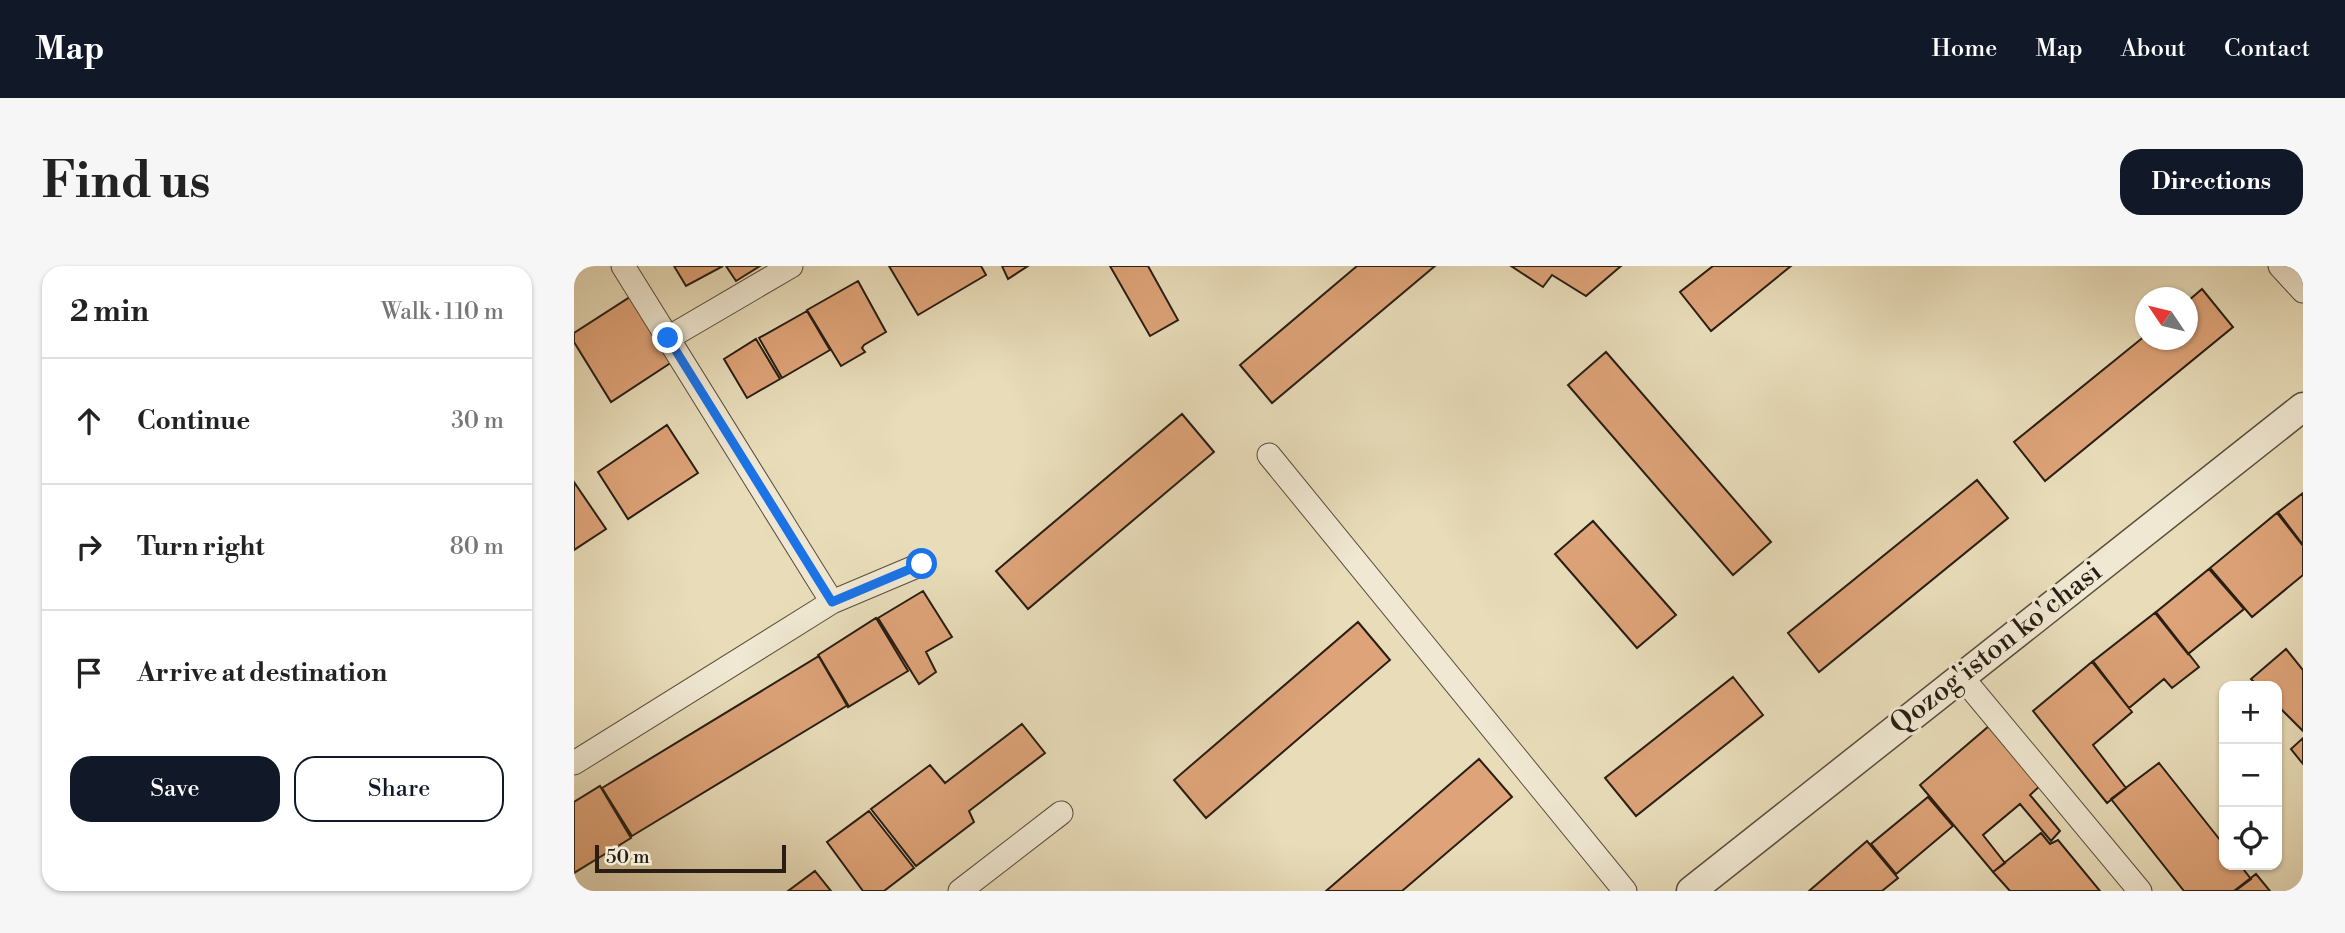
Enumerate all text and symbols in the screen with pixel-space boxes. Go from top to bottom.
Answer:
text: Map [35,29,104,70]
text: Home [1932,34,1997,64]
text: Map [2035,34,2083,64]
text: About [2121,34,2186,64]
text: Contact [2224,34,2310,64]
button: Directions [2120,149,2303,215]
text: Find us [42,152,211,213]
north arrow [2135,287,2198,350]
text: 2 min [70,293,149,331]
text: Walk · 110 m [381,298,504,326]
route end [652,322,683,353]
icon: ahead [70,402,108,440]
text: Continue [137,405,250,437]
text: 30 m [451,407,504,435]
icon: right [70,528,108,566]
text: Turn right [137,531,265,563]
text: 80 m [450,533,504,561]
route start [906,548,937,579]
street label: Qozog'iston ko'chasi [1883,554,2109,742]
icon: arrive [70,654,108,692]
text: Arrive at destination [137,657,387,689]
map controls [2219,681,2282,870]
button: + [2219,681,2282,744]
button: − [2219,744,2282,807]
button: Save [70,756,280,822]
button: Share [294,756,504,822]
button: locate [2219,807,2282,870]
scale bar [595,842,786,874]
text: 50 m [606,845,650,869]

